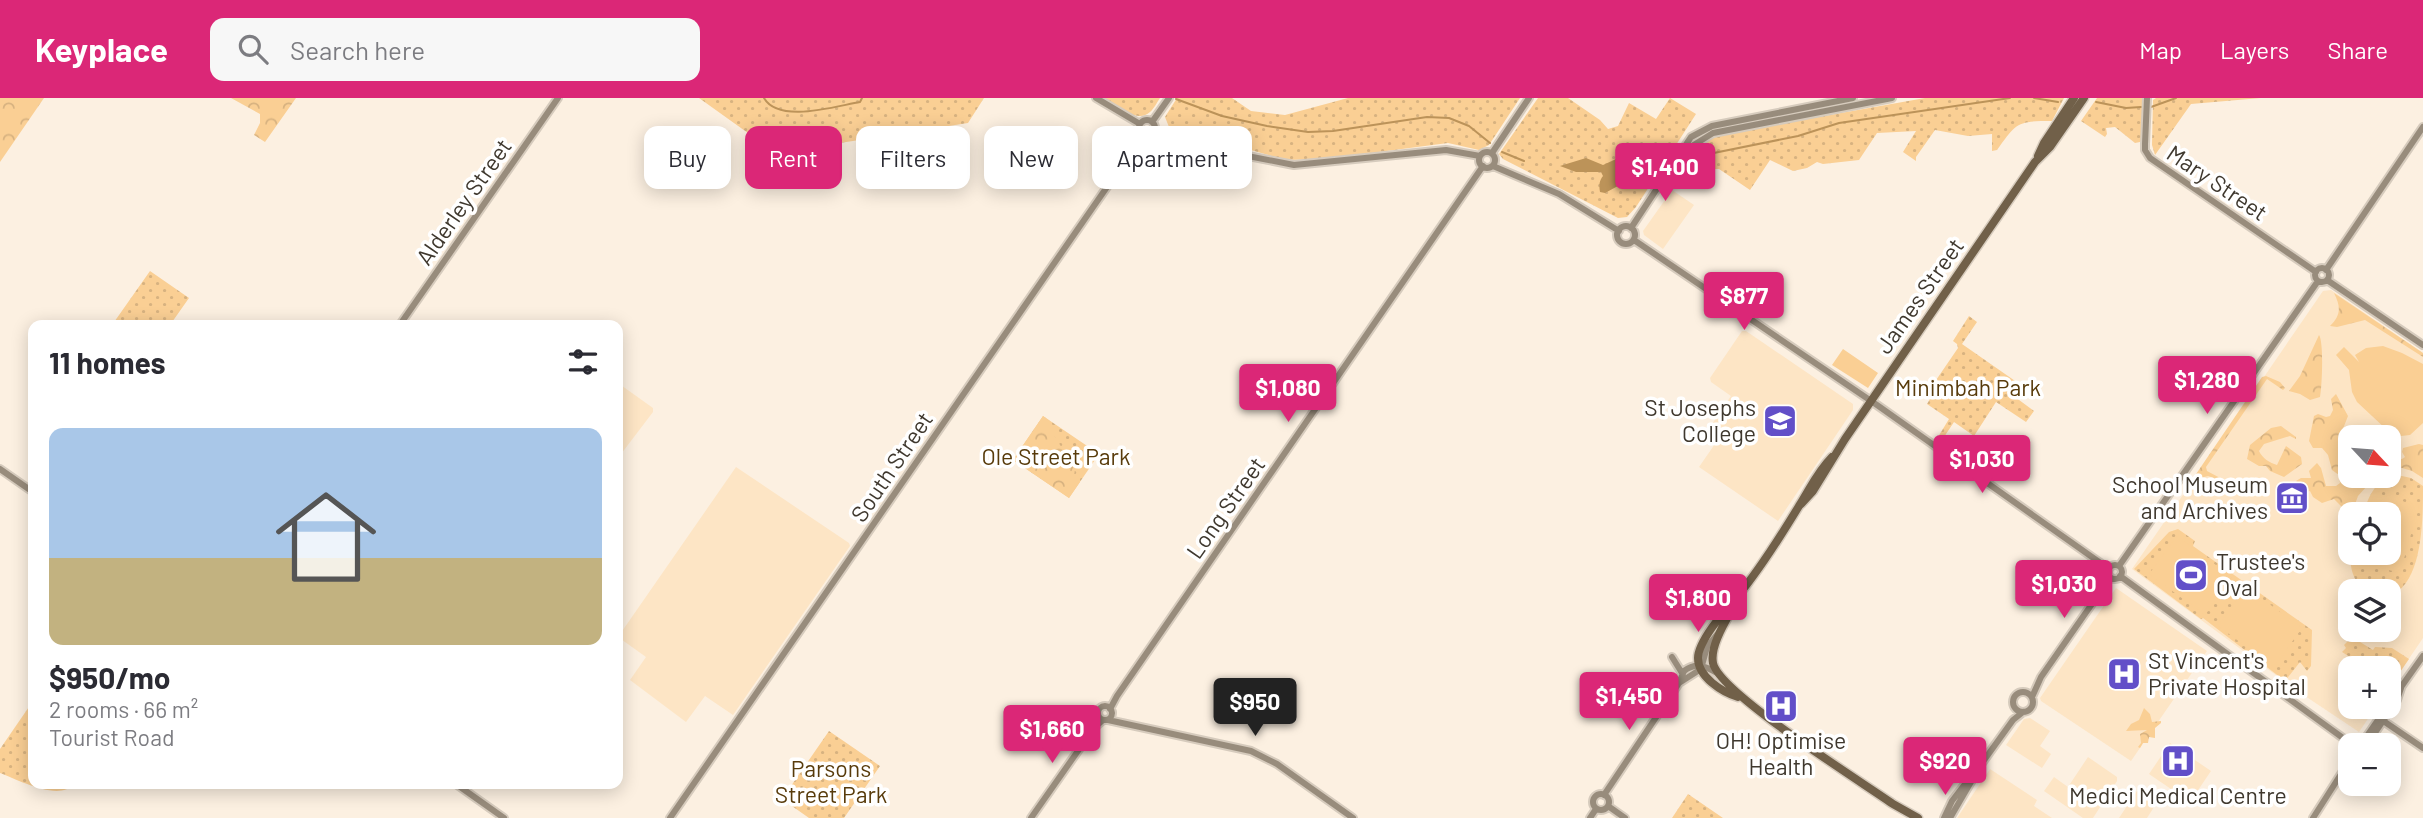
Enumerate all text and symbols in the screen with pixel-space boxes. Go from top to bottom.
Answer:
search box [210,18,700,81]
text: Keyplace [35,29,168,69]
icon: search [234,30,272,68]
text: Search here [290,34,425,65]
text: Map [2139,35,2182,64]
text: Layers [2220,35,2289,64]
text: Share [2327,35,2388,64]
chip: Buy [644,126,731,189]
chip: Rent [745,126,842,189]
chip: Filters [856,126,970,189]
chip: New [984,126,1078,189]
chip: Apartment [1092,126,1252,189]
street label: Alderley Street [409,133,517,270]
street label: Mary Street [2162,138,2273,226]
pin: $1,400 [1608,144,1722,203]
text: $1,400 [1631,152,1699,180]
street label: James Street [1869,232,1969,358]
pin: $877 [1703,272,1785,332]
text: $877 [1720,281,1768,309]
icon: filters [564,343,602,381]
text: 11 homes [49,344,166,380]
pin: $1,280 [2150,356,2264,416]
pin: $1,080 [1231,364,1345,424]
text: $1,280 [2174,365,2240,393]
text: $1,080 [1255,373,1321,401]
park label: Minimbah Park [1895,373,2041,401]
place label: St Josephs College [1644,393,1756,447]
school or university icon: St Josephs College [1761,402,1799,440]
street label: South Street [844,406,938,527]
north arrow [2338,425,2401,488]
map controls [2338,425,2401,796]
pin: $1,030 [1925,436,2039,495]
park label: Ole Street Park [981,442,1131,470]
text: $1,030 [1949,444,2015,472]
street label: Long Street [1180,451,1270,564]
place label: School Museum and Archives [2112,470,2268,524]
icon: home [263,474,389,600]
museum icon: School Museum and Archives [2273,479,2311,517]
button: locate [2338,502,2401,565]
place label: Trustee's Oval [2216,547,2305,601]
sports icon: Trustee's Oval [2172,556,2210,594]
pin: $1,030 [2007,560,2121,620]
text: $1,030 [2031,569,2097,597]
pin: $1,800 [1641,574,1755,634]
button: layers [2338,579,2401,642]
text: $1,800 [1665,583,1731,611]
place label: St Vincent's Private Hospital [2148,646,2306,700]
hospital icon: St Vincent's Private Hospital [2105,655,2143,693]
button: + [2338,656,2401,719]
text: $950/mo [49,659,170,695]
pin: $1,450 [1572,672,1686,732]
pin: $950 [1214,678,1296,738]
text: $1,450 [1596,681,1662,709]
text: $950 [1230,687,1280,715]
hospital icon: OH! Optimise Health [1762,687,1800,725]
text: 2 rooms · 66 m² [49,695,198,723]
pin: $1,660 [995,706,1109,765]
text: $1,660 [1019,714,1085,742]
text: Tourist Road [49,723,174,751]
place label: OH! Optimise Health [1716,726,1846,780]
button: − [2338,733,2401,796]
pin: $920 [1904,738,1986,797]
hospital icon: Medici Medical Centre [2159,742,2197,780]
text: $920 [1919,746,1971,774]
park label: Parsons Street Park [775,754,887,808]
place label: Medici Medical Centre [2069,781,2287,809]

